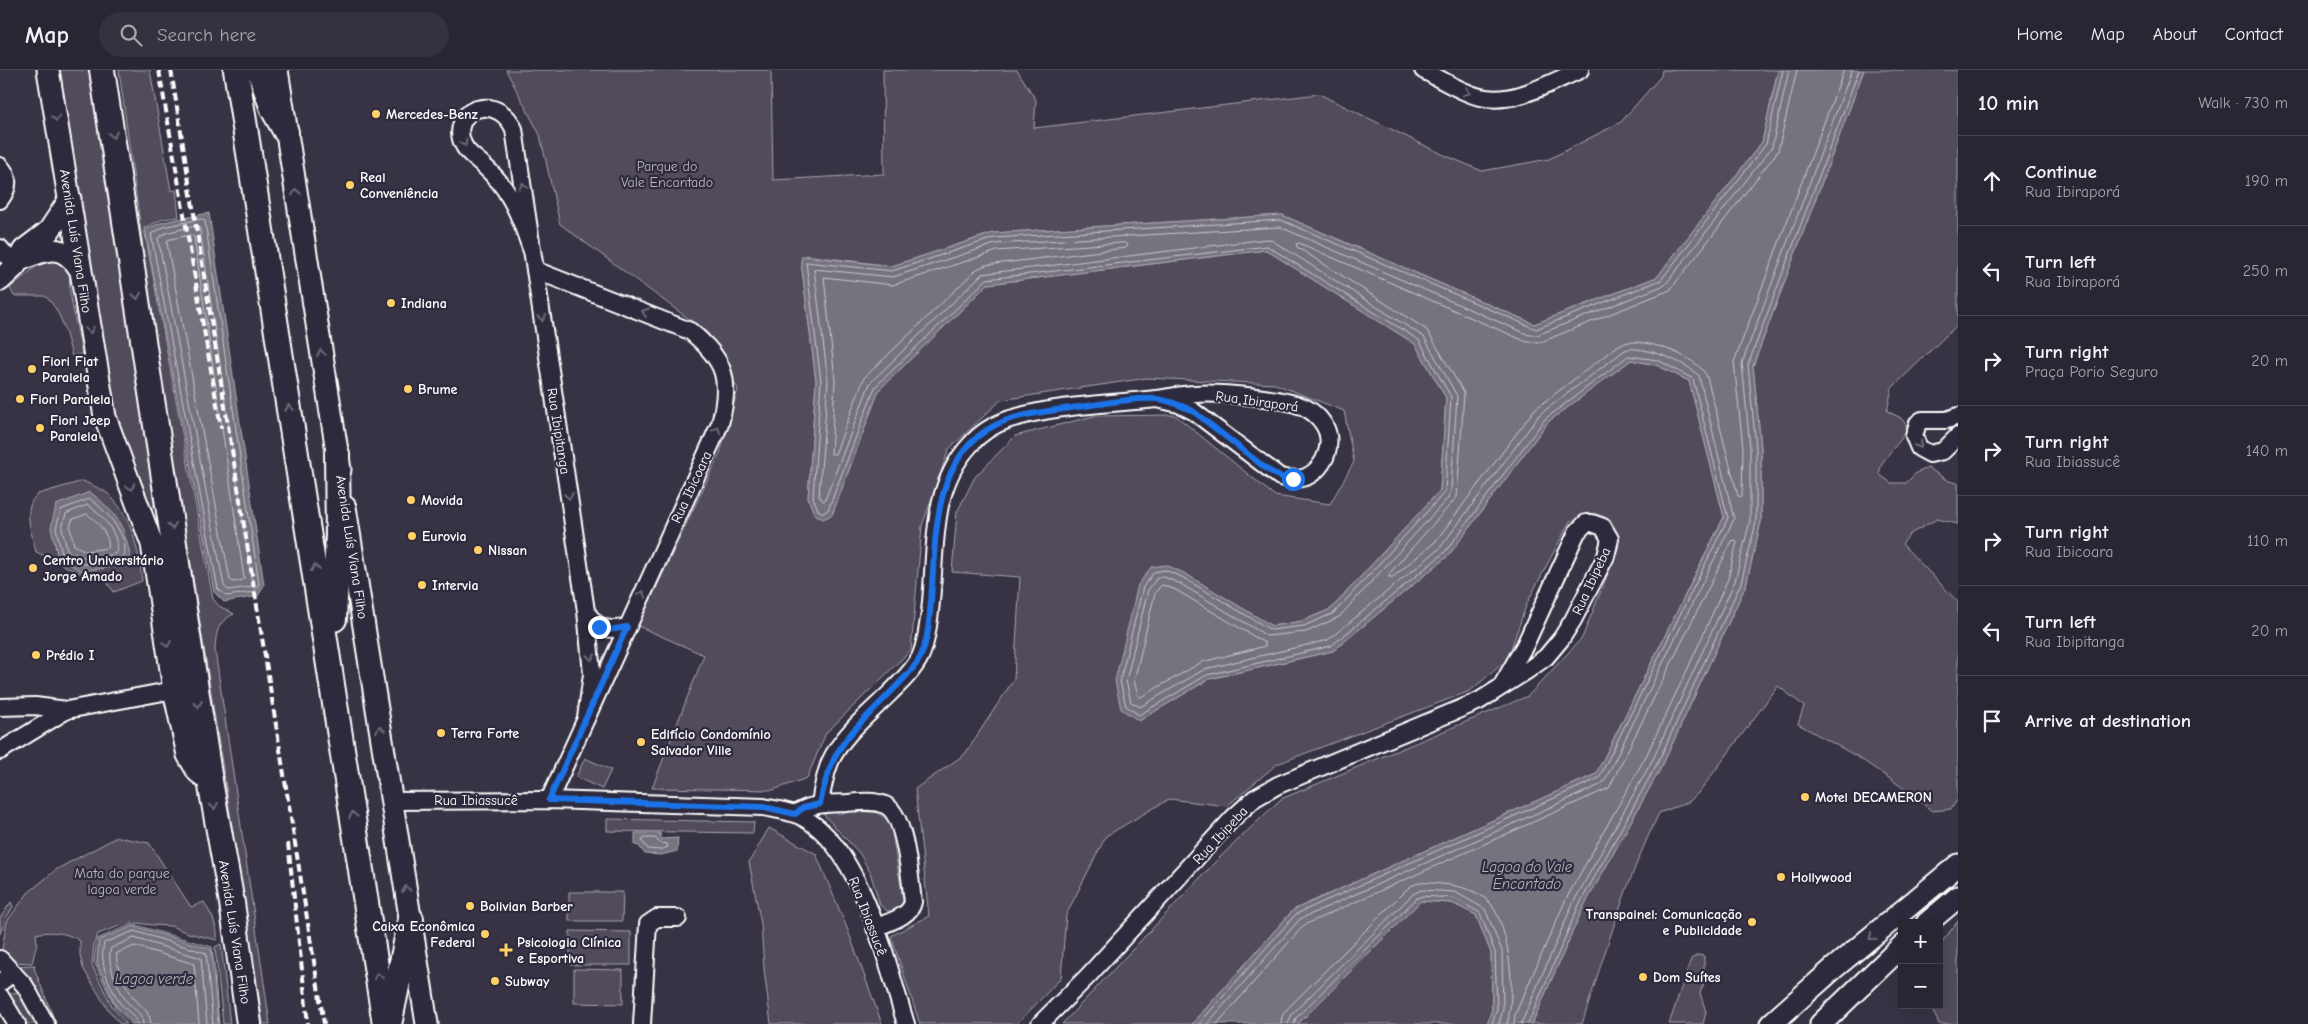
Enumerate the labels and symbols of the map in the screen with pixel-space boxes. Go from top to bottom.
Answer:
one-way arrow [1462,85,1471,96]
place label: Mercedes-Benz [386,106,478,123]
marker: Mercedes-Benz [370,108,382,120]
one-way arrow [51,114,61,122]
one-way arrow [107,132,118,140]
one-way arrow [458,138,468,147]
park label: Parque do Vale Encantado [621,158,713,191]
street label: Avenida Luís Viana Filho [56,168,95,314]
place label: Real Conveniência [360,169,438,202]
marker: Real Conveniência [344,179,356,191]
one-way arrow [518,181,528,190]
one-way arrow [291,188,302,196]
one-way arrow [131,292,142,300]
place label: Indiana [401,295,447,312]
marker: Indiana [385,297,397,309]
one-way arrow [641,308,650,318]
one-way arrow [536,314,547,322]
one-way arrow [84,326,94,335]
one-way arrow [317,348,327,357]
place label: Fiori Fiat Paralela [42,353,98,386]
marker: Fiori Fiat Paralela [26,363,38,375]
place label: Brume [418,381,458,398]
marker: Brume [402,383,414,395]
street label: Rua Ibipitanga [543,387,574,476]
street label: Rua Ibiraporá [1215,387,1299,416]
place label: Fiori Paralela [30,391,111,408]
marker: Fiori Paralela [14,393,26,405]
one-way arrow [285,403,295,412]
place label: Fiori Jeep Paralela [50,412,110,445]
marker: Fiori Jeep Paralela [34,422,46,434]
one-way arrow [711,426,722,435]
one-way arrow [1912,440,1922,449]
street label: Rua Ibicoara [667,449,716,526]
route start [1282,468,1305,491]
street label: Avenida Luís Viana Filho [332,474,371,620]
one-way arrow [125,482,136,491]
place label: Movida [421,492,463,509]
one-way arrow [563,492,573,500]
marker: Movida [405,494,417,506]
one-way arrow [166,522,176,530]
place label: Eurovia [422,528,467,545]
marker: Eurovia [406,530,418,542]
place label: Nissan [488,542,527,559]
marker: Nissan [472,544,484,556]
street label: Rua Ibipeba [1568,545,1615,618]
place label: Centro Universitário Jorge Amado [43,552,164,585]
marker: Centro Universitário Jorge Amado [27,562,39,574]
one-way arrow [310,564,320,572]
place label: Intervia [432,577,479,594]
marker: Intervia [416,579,428,591]
one-way arrow [636,590,646,599]
route end [588,616,611,639]
one-way arrow [162,640,172,649]
place label: Prédio I [46,647,95,664]
marker: Prédio I [30,649,42,661]
one-way arrow [585,653,596,661]
one-way arrow [193,700,203,708]
one-way arrow [375,725,385,733]
place label: Terra Forte [451,725,519,742]
place label: Edifício Condomínio Salvador Ville [651,726,771,759]
marker: Terra Forte [435,727,447,739]
marker: Edifício Condomínio Salvador Ville [635,736,647,748]
place label: Motel DECAMERON [1815,789,1932,806]
marker: Motel DECAMERON [1799,791,1811,803]
street label: Rua Ibiassucê [434,792,518,809]
one-way arrow [209,802,219,811]
street label: Rua Ibipeba [1189,803,1251,868]
one-way arrow [348,811,359,819]
water label: Lagoa do Vale Encantado [1482,858,1573,893]
street label: Avenida Luís Viana Filho [215,859,254,1005]
park label: Mata do parque lagoa verde [74,865,170,898]
place label: Hollywood [1791,869,1852,886]
marker: Hollywood [1775,871,1787,883]
street label: Rua Ibiassucê [845,874,890,958]
one-way arrow [401,885,411,894]
place label: Bolivian Barber [480,898,573,915]
marker: Bolivian Barber [464,900,476,912]
place label: Transpainel: Comunicação e Publicidade [1586,906,1742,939]
marker: Transpainel: Comunicação e Publicidade [1746,916,1758,928]
place label: Caixa Econômica Federal [372,918,475,951]
marker: Caixa Econômica Federal [479,928,491,940]
one-way arrow [1868,931,1877,940]
place label: Psicologia Clínica e Esportiva [517,934,621,967]
marker: Psicologia Clínica e Esportiva [499,943,513,957]
place label: Dom Suítes [1653,969,1721,986]
water label: Lagoa verde [115,970,194,988]
one-way arrow [373,971,383,980]
marker: Dom Suítes [1637,971,1649,983]
place label: Subway [505,973,550,990]
marker: Subway [489,975,501,987]

